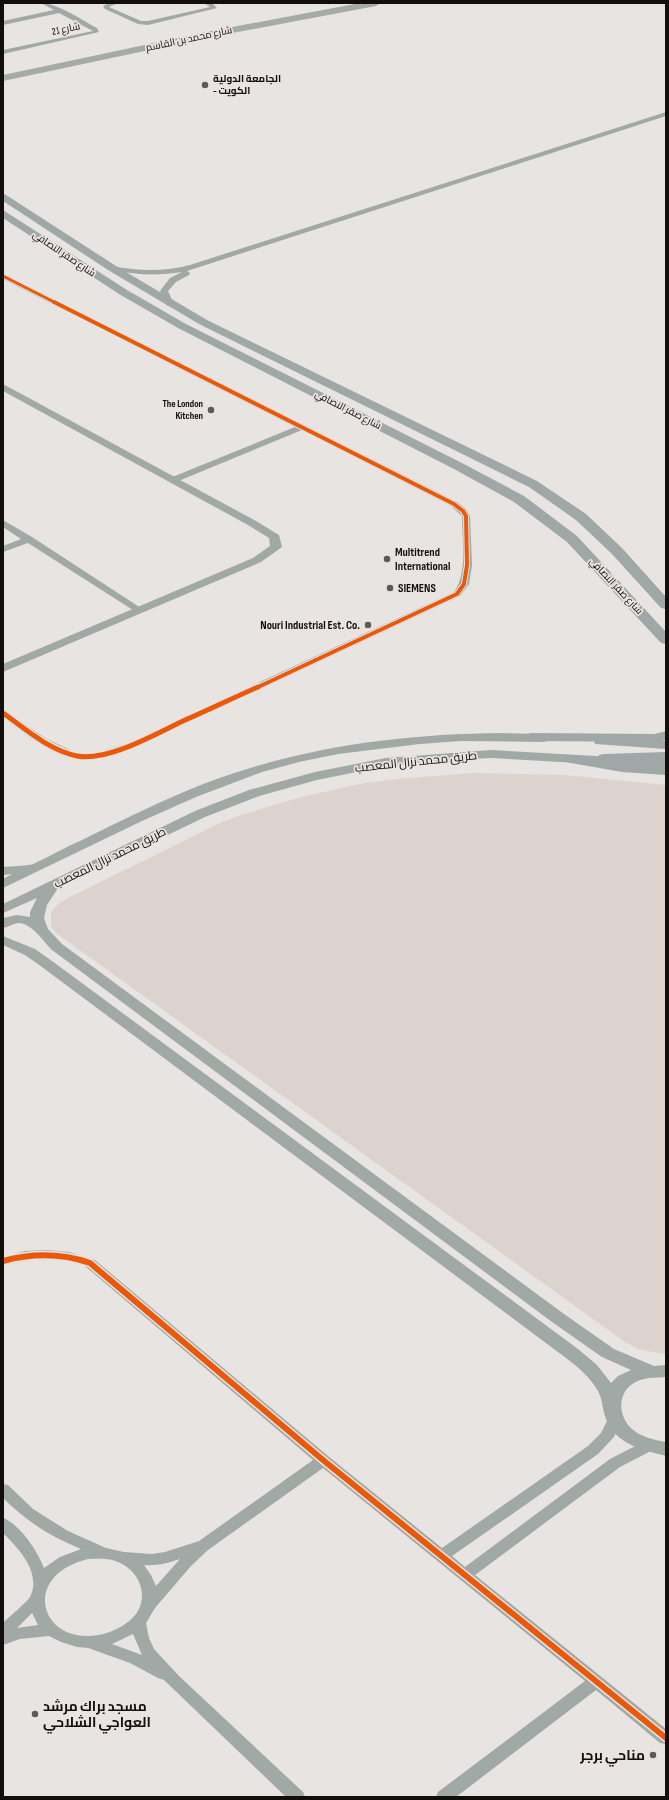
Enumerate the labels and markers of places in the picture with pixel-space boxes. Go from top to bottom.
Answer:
place label: الجامعة الدولية - الكويت [213,73,281,97]
marker: الجامعة الدولية - الكويت [200,80,210,90]
place label: The London Kitchen [163,398,203,422]
marker: The London Kitchen [206,405,216,415]
place label: Multitrend International [395,545,450,574]
marker: Multitrend International [382,554,392,564]
place label: SIEMENS [398,581,436,596]
marker: SIEMENS [385,583,395,593]
place label: Nouri Industrial Est. Co. [260,618,360,633]
marker: Nouri Industrial Est. Co. [363,620,373,630]
place label: مسجد براك مرشد العواجي الشلاحي [43,1698,151,1734]
marker: مسجد براك مرشد العواجي الشلاحي [30,1709,40,1719]
place label: مناحي برجر [579,1747,645,1767]
marker: مناحي برجر [648,1750,658,1760]

